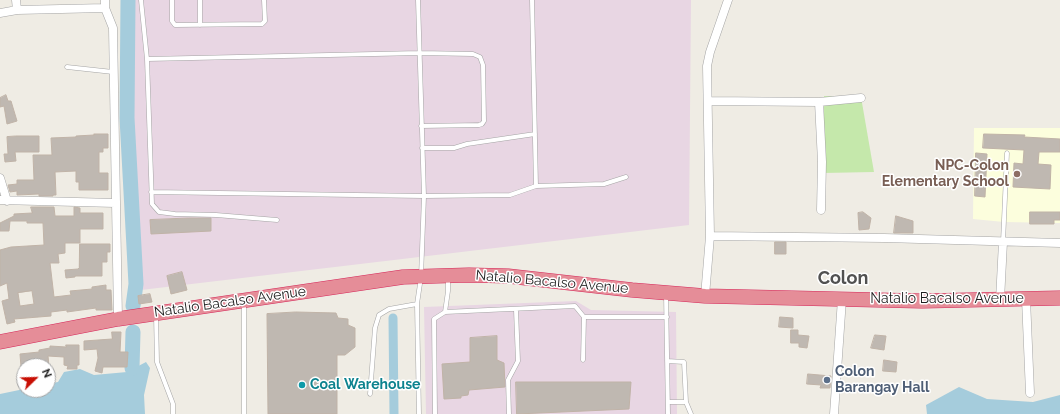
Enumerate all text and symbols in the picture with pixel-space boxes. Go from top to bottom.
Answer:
place label: NPC-Colon Elementary School [882,158,1009,190]
marker: NPC-Colon Elementary School [1012,169,1022,179]
street label: Natalio Bacalso Avenue [475,267,629,297]
district label: Colon [818,268,868,290]
street label: Natalio Bacalso Avenue [153,283,307,321]
street label: Natalio Bacalso Avenue [870,291,1024,307]
north arrow [16,358,56,398]
place label: Colon Barangay Hall [835,364,929,396]
text: N [39,367,54,380]
marker: Colon Barangay Hall [822,375,832,385]
place label: Coal Warehouse [310,377,420,393]
marker: Coal Warehouse [297,380,307,390]

